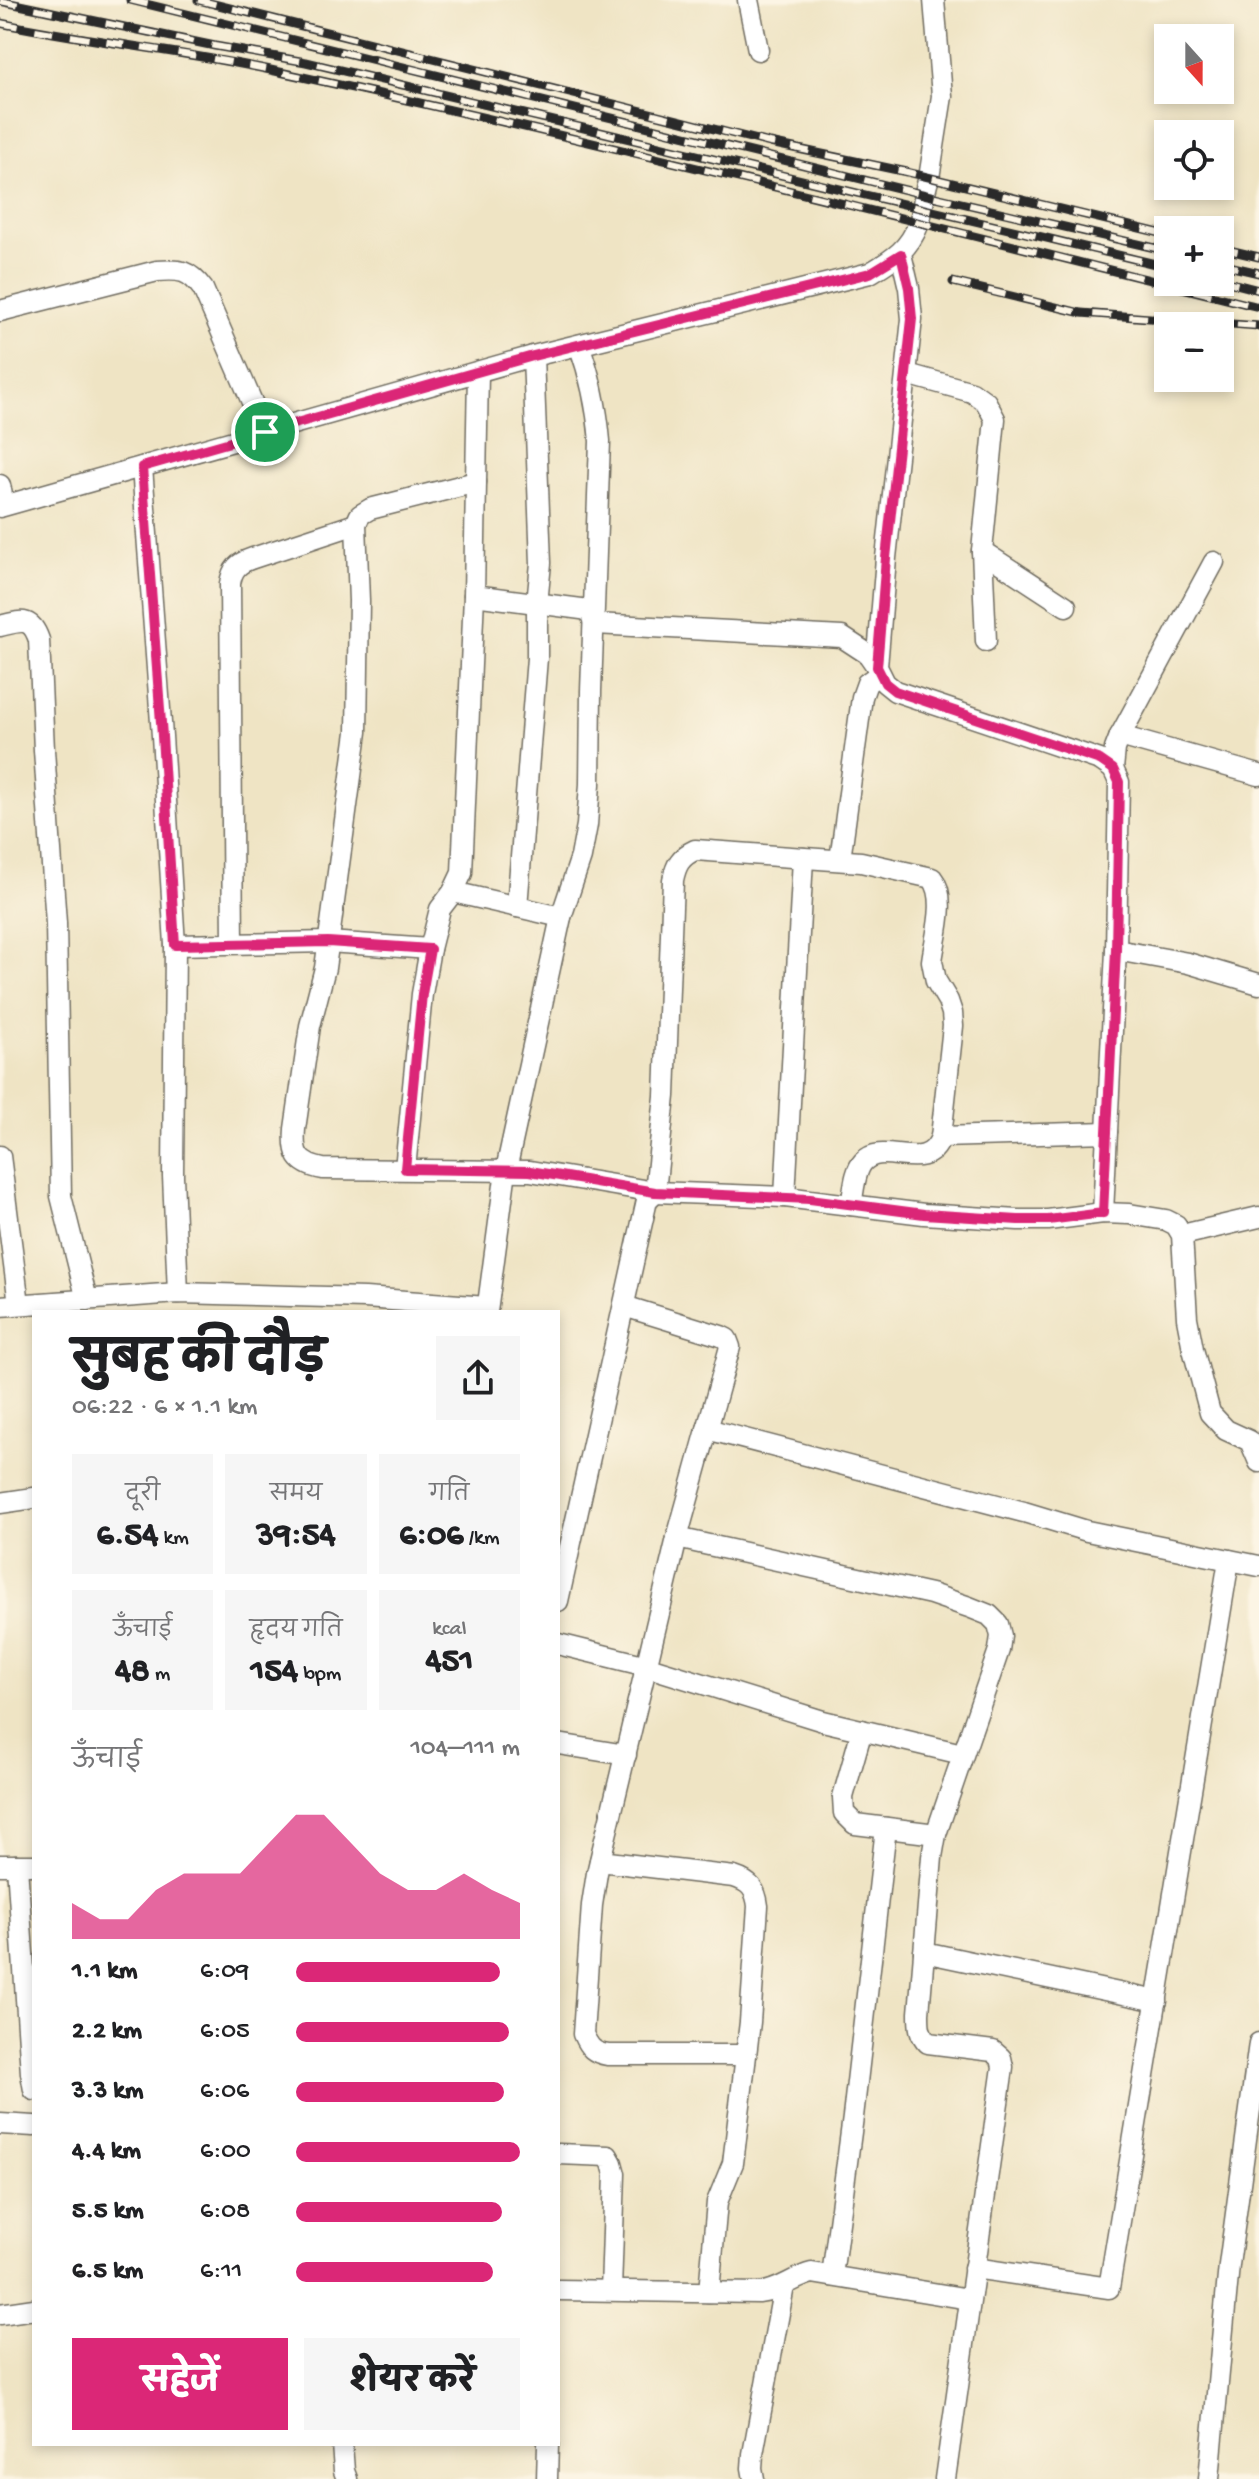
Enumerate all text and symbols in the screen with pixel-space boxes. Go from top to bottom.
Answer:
north arrow [1154,24,1234,104]
map controls [1154,24,1234,392]
button: locate [1154,120,1234,200]
button: + [1154,216,1234,296]
button: − [1154,312,1234,392]
pin [231,398,299,466]
icon: arrive [243,410,287,454]
button: share [436,1336,520,1420]
text: सुबह की दौड़ [72,1337,325,1389]
text: 06:22 · 6 × 1.1 km [72,1393,258,1424]
text: दूरी [125,1483,160,1509]
text: समय [270,1483,322,1509]
text: गति [429,1483,469,1509]
text: 6.54 [96,1517,158,1557]
text: 39:54 [256,1517,336,1557]
text: 6:06 [399,1517,464,1557]
text: km [158,1526,189,1552]
text: /km [464,1526,500,1552]
text: kcal [432,1617,466,1643]
text: ऊँचाई [113,1619,172,1645]
text: हृदय गति [249,1619,342,1645]
text: 451 [425,1643,473,1683]
text: 48 [115,1653,150,1693]
text: 154 [251,1653,298,1693]
text: m [150,1662,170,1688]
text: bpm [298,1662,341,1688]
text: 104–111 m [410,1734,520,1765]
text: ऊँचाई [72,1747,142,1778]
text: 1.1 km [72,1957,137,1988]
text: 6:09 [200,1957,249,1988]
text: 2.2 km [72,2017,142,2048]
text: 6:05 [200,2017,250,2048]
text: 3.3 km [72,2077,143,2108]
text: 6:06 [200,2077,249,2108]
text: 4.4 km [72,2137,141,2168]
text: 6:00 [200,2137,251,2168]
text: 5.5 km [72,2197,144,2228]
text: 6:08 [200,2197,250,2228]
text: 6.5 km [72,2257,143,2288]
text: 6:11 [200,2257,242,2288]
button: सहेजें [72,2338,288,2430]
button: शेयर करें [304,2338,520,2430]

